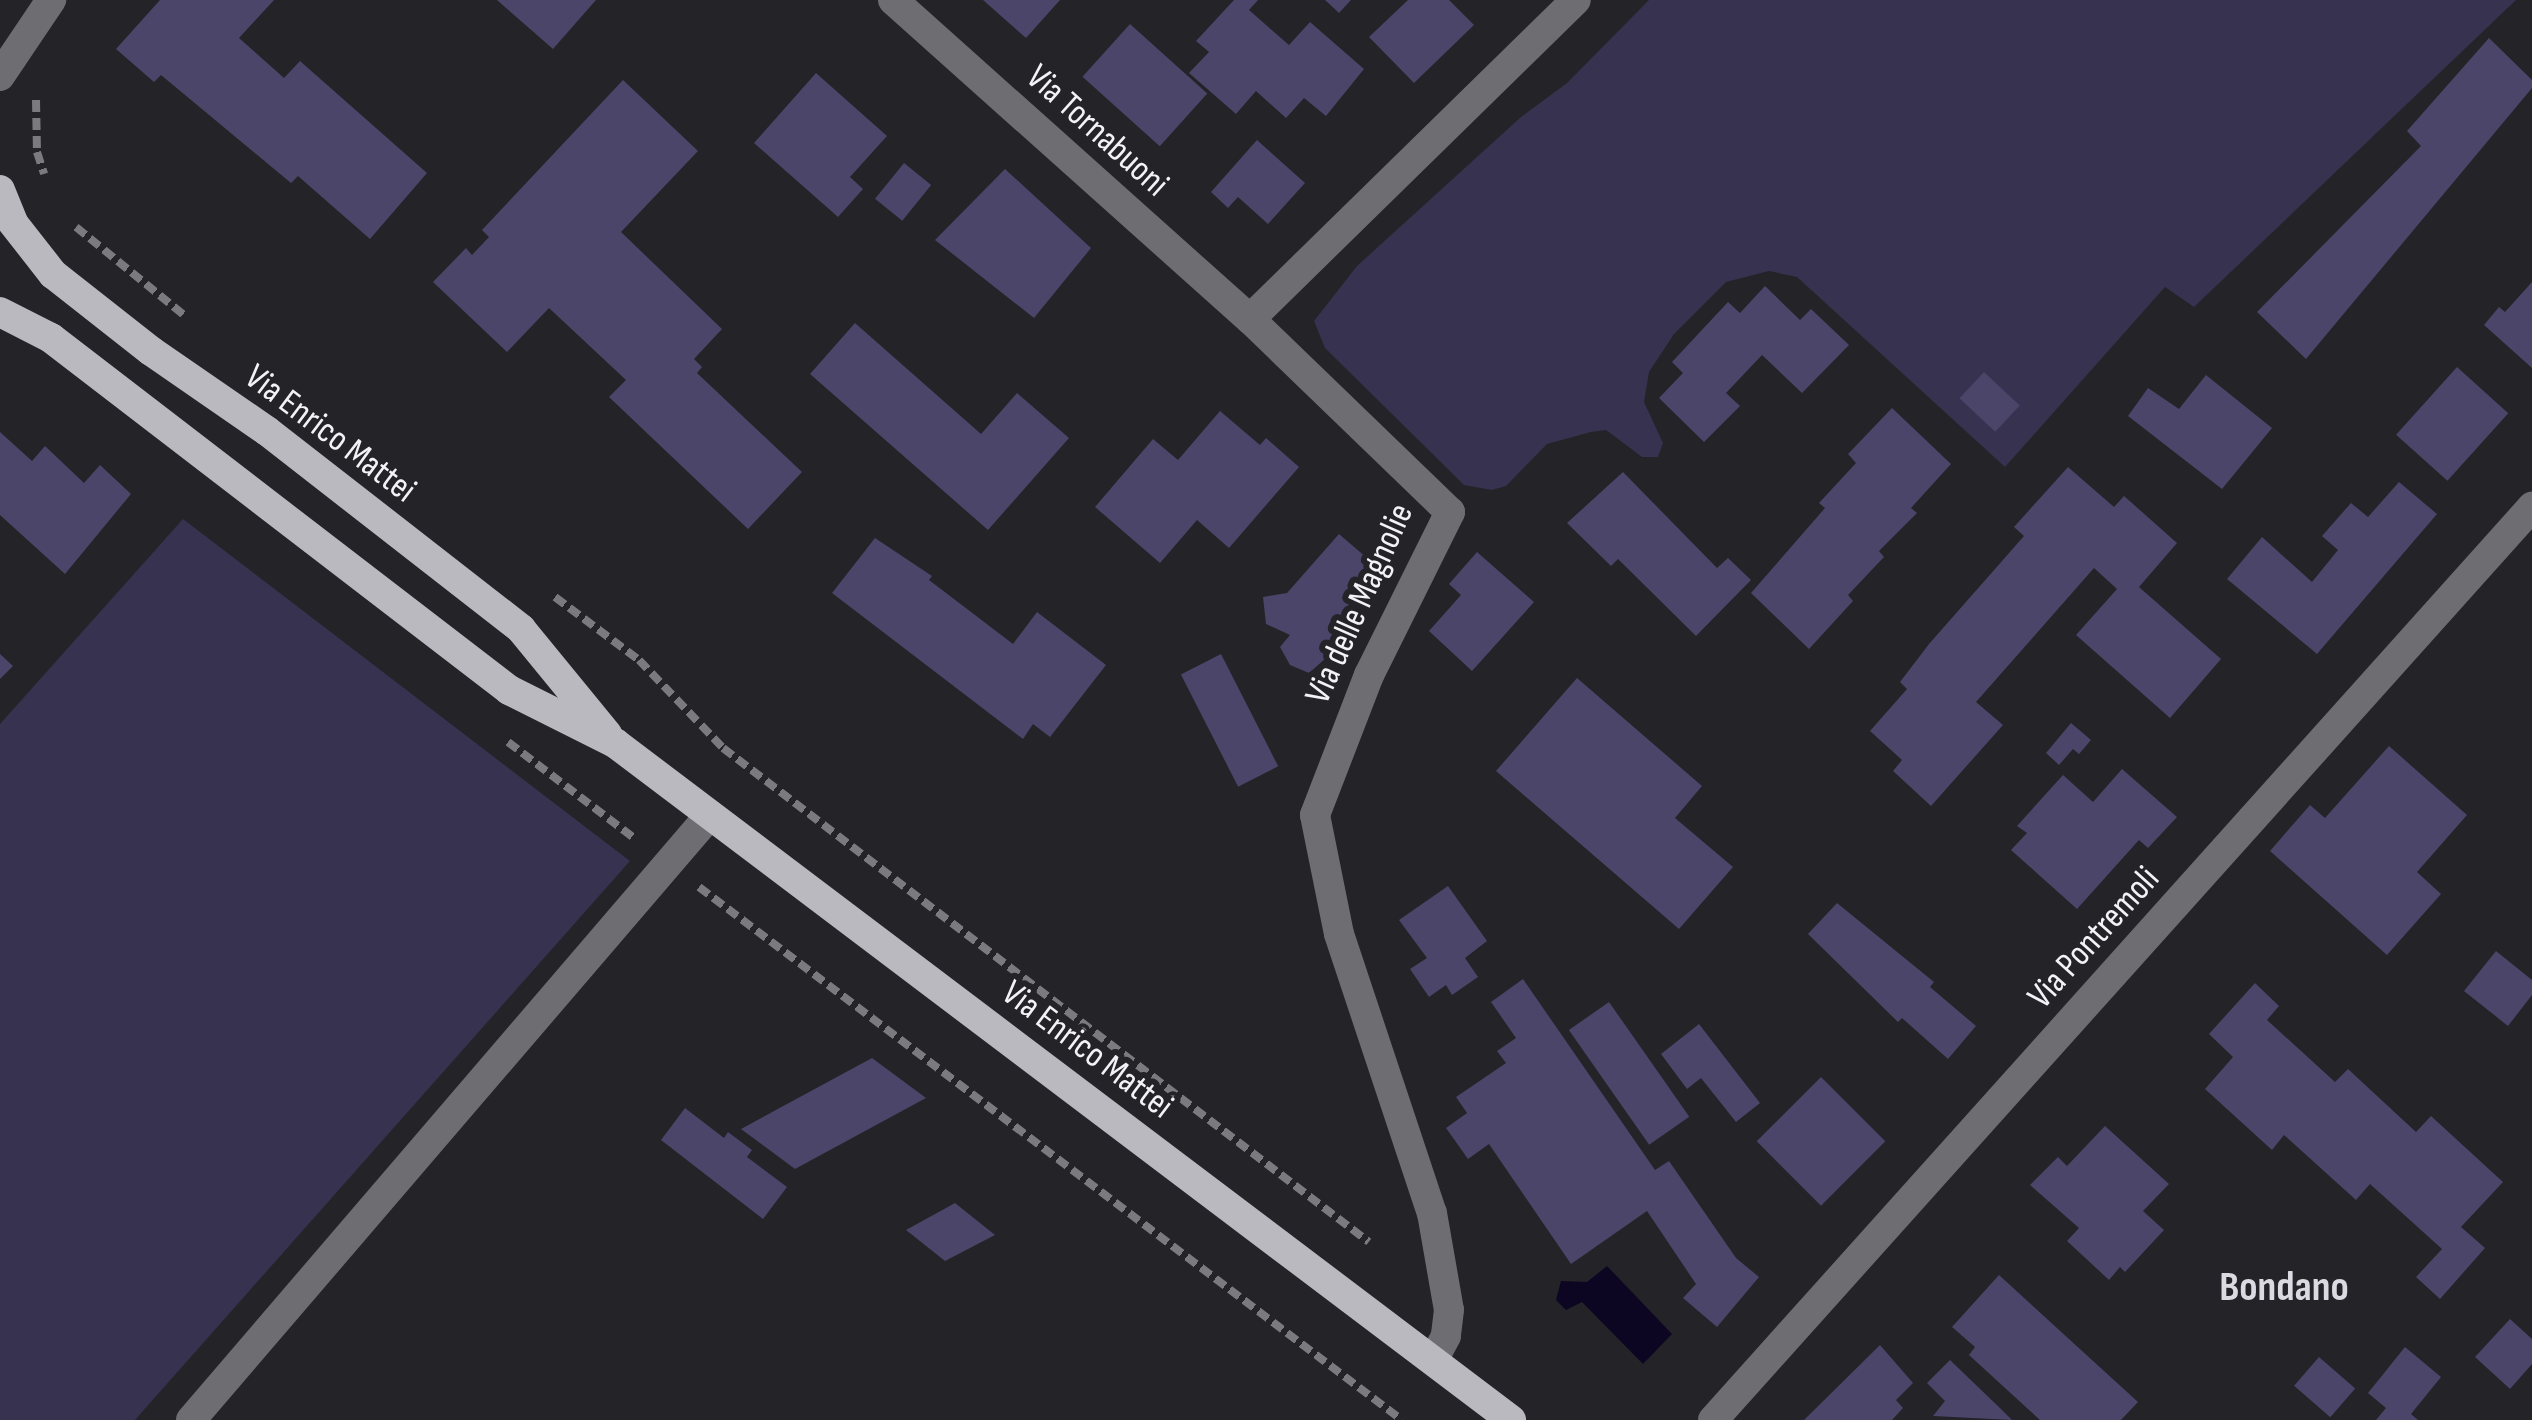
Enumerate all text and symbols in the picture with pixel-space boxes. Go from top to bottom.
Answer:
street label: Via Tornabuoni [1017,56,1177,206]
street label: Via Enrico Mattei [236,356,424,512]
street label: Via delle Magnolie [1297,497,1423,711]
street label: Via Pontremoli [2019,858,2169,1018]
street label: Via Enrico Mattei [993,972,1181,1128]
district label: Bondano [2219,1263,2349,1313]

